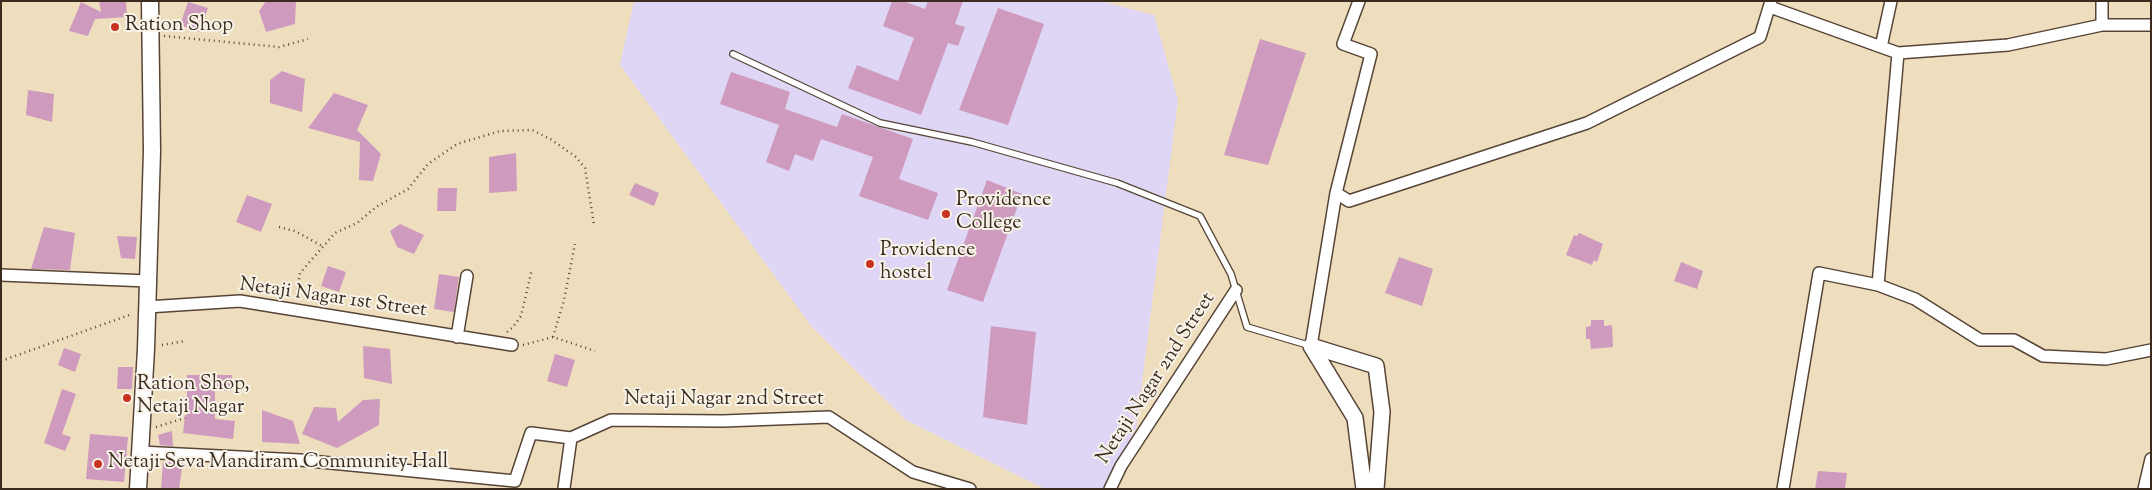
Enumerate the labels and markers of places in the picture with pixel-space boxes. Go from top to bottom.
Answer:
place label: Ration Shop [125,15,233,39]
marker: Ration Shop [109,21,121,33]
place label: Providence College [956,190,1051,237]
marker: Providence College [940,208,952,220]
place label: Providence hostel [880,240,975,287]
marker: Providence hostel [864,258,876,270]
place label: Ration Shop, Netaji Nagar [137,374,250,421]
marker: Ration Shop, Netaji Nagar [121,392,133,404]
place label: Netaji Seva Mandiram Community Hall [108,452,448,476]
marker: Netaji Seva Mandiram Community Hall [92,458,104,470]

